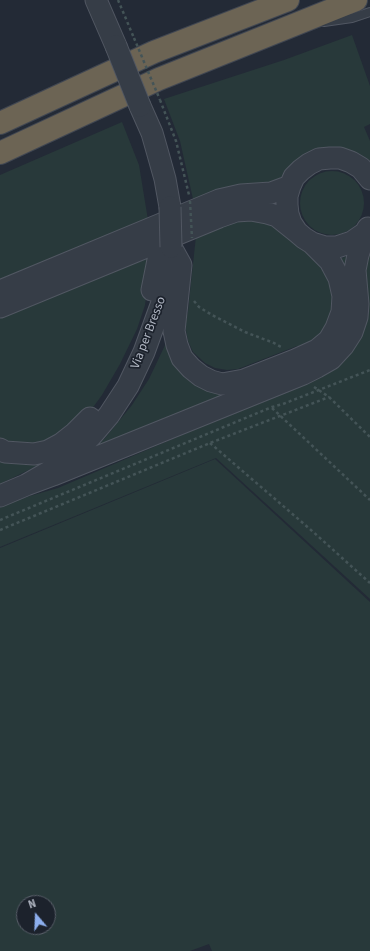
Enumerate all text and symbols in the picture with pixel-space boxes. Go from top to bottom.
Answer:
street label: Via per Bresso [128,295,170,371]
north arrow [16,895,56,935]
text: N [26,896,38,912]

